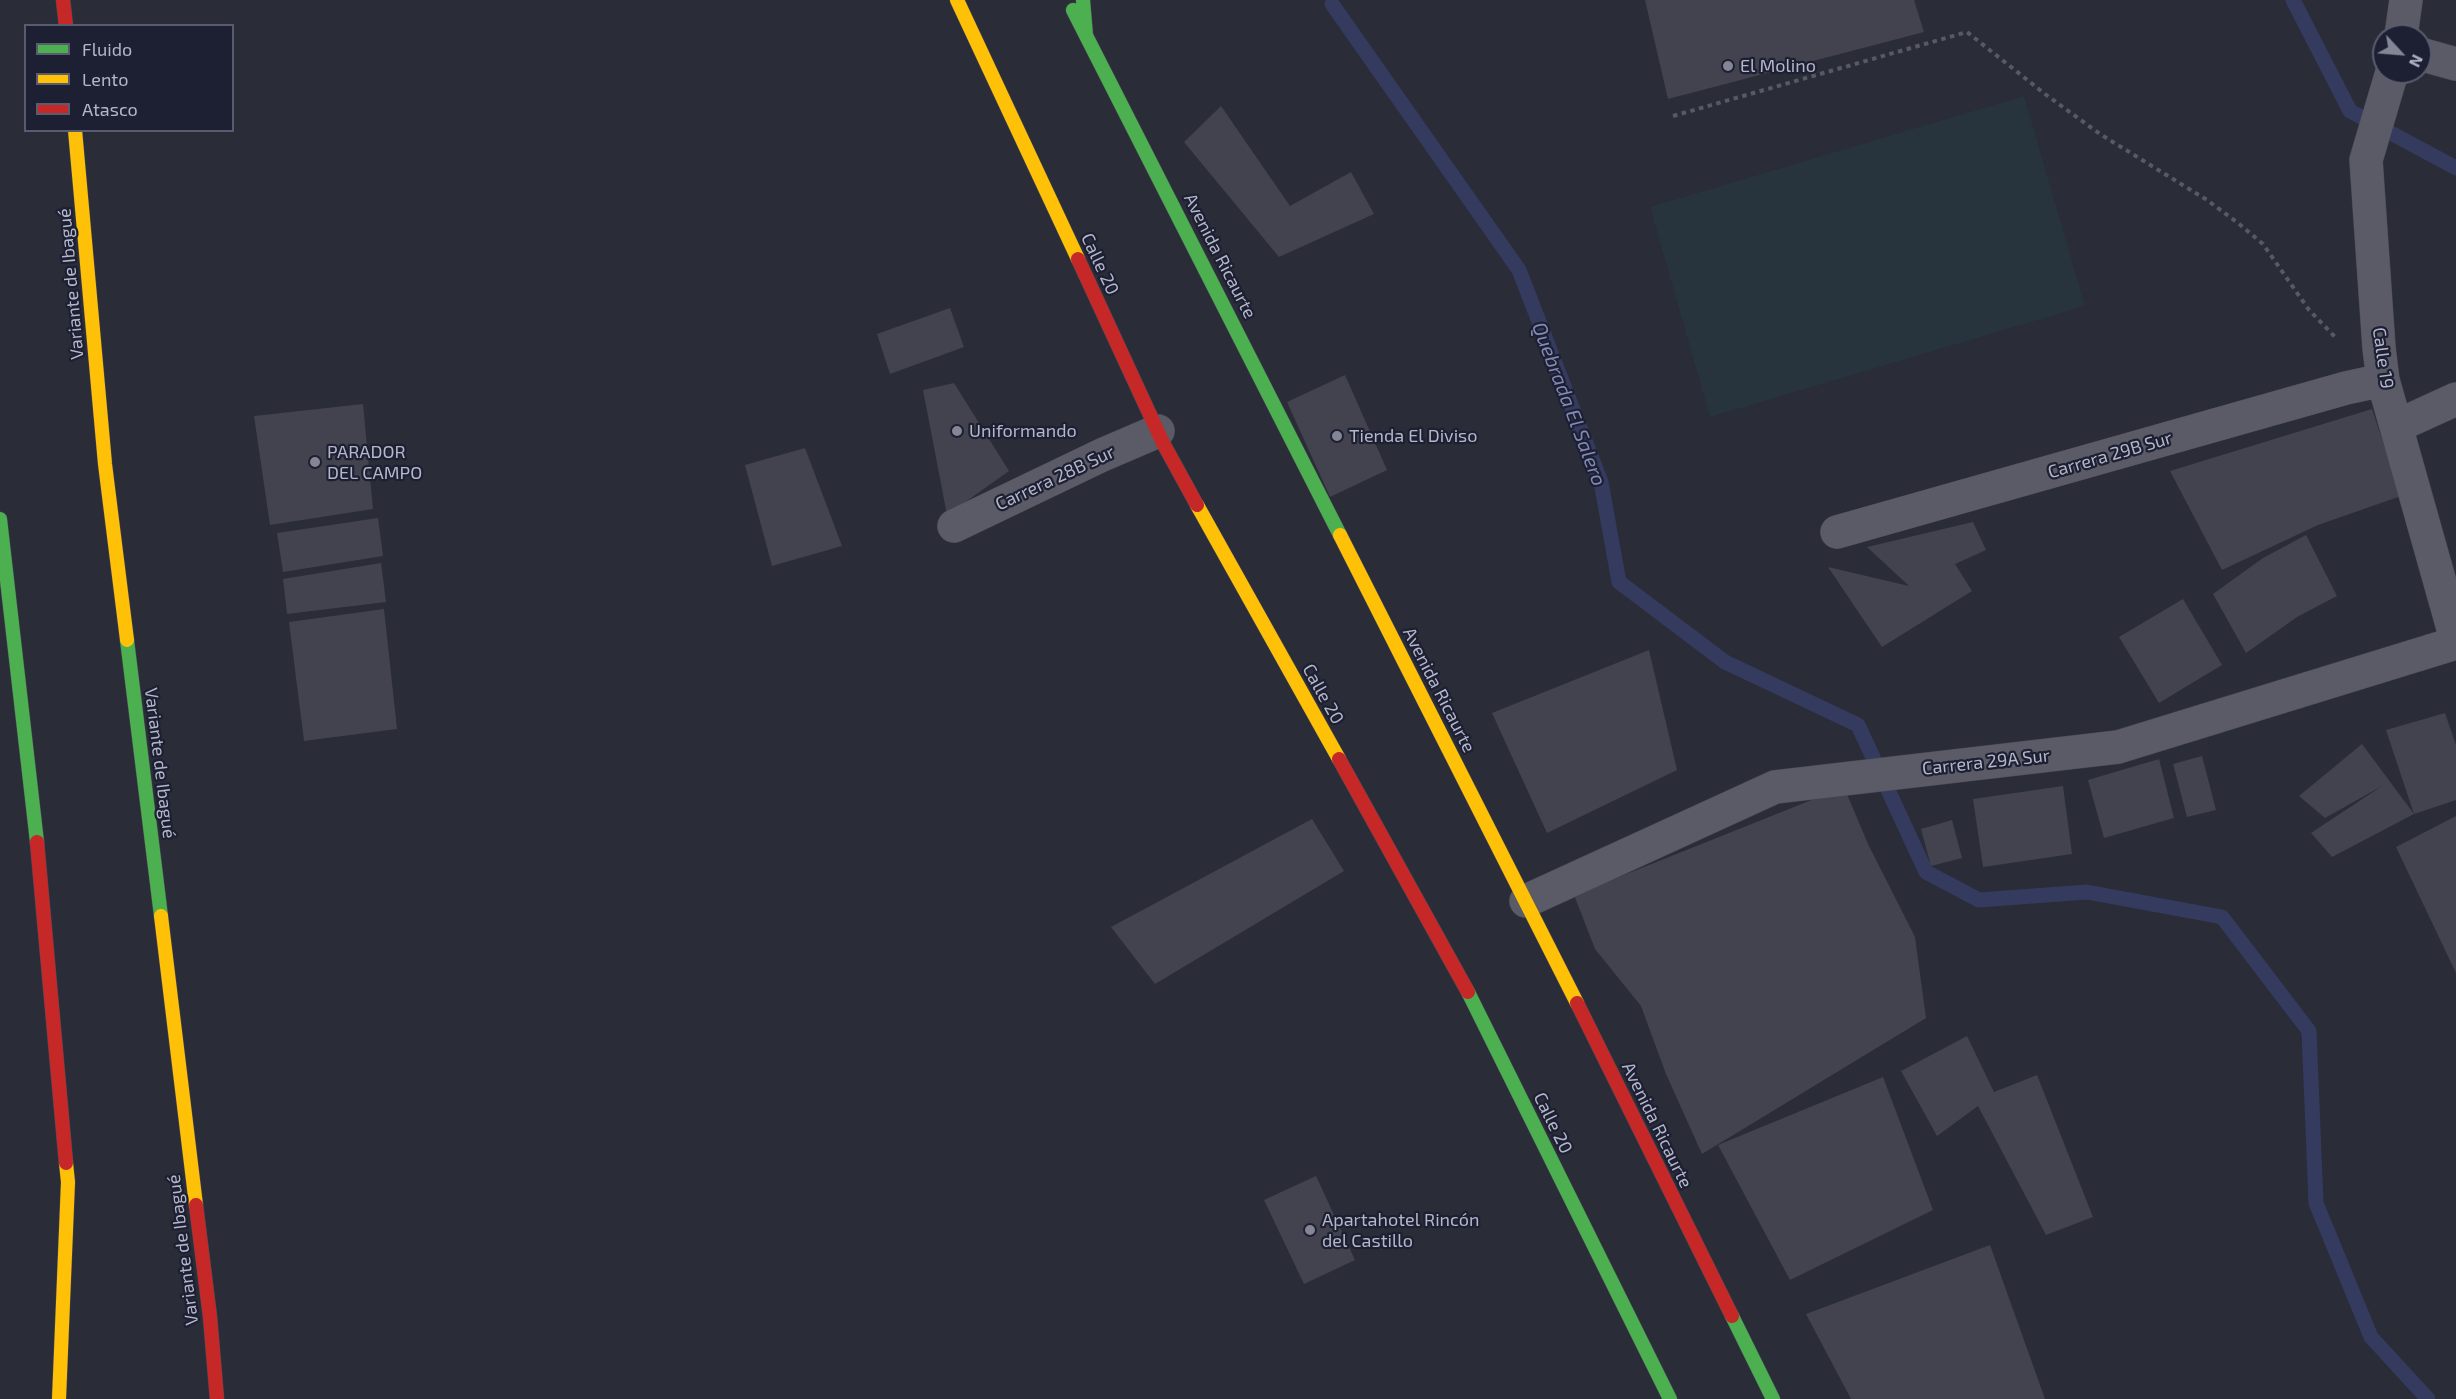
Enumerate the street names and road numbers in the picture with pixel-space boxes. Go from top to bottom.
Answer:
street label: Avenida Ricaurte [1179,190,1261,322]
street label: Variante de Ibagué [54,207,88,361]
street label: Calle 20 [1076,230,1124,298]
street label: Calle 19 [2368,326,2398,390]
street label: Carrera 29B Sur [2045,427,2175,483]
street label: Carrera 28B Sur [992,441,1118,515]
street label: Avenida Ricaurte [1398,624,1480,756]
street label: Calle 20 [1298,660,1348,728]
street label: Variante de Ibagué [140,686,180,840]
street label: Carrera 29A Sur [1921,745,2051,779]
street label: Avenida Ricaurte [1617,1059,1697,1191]
street label: Calle 20 [1529,1089,1577,1157]
street label: Variante de Ibagué [163,1173,203,1327]

